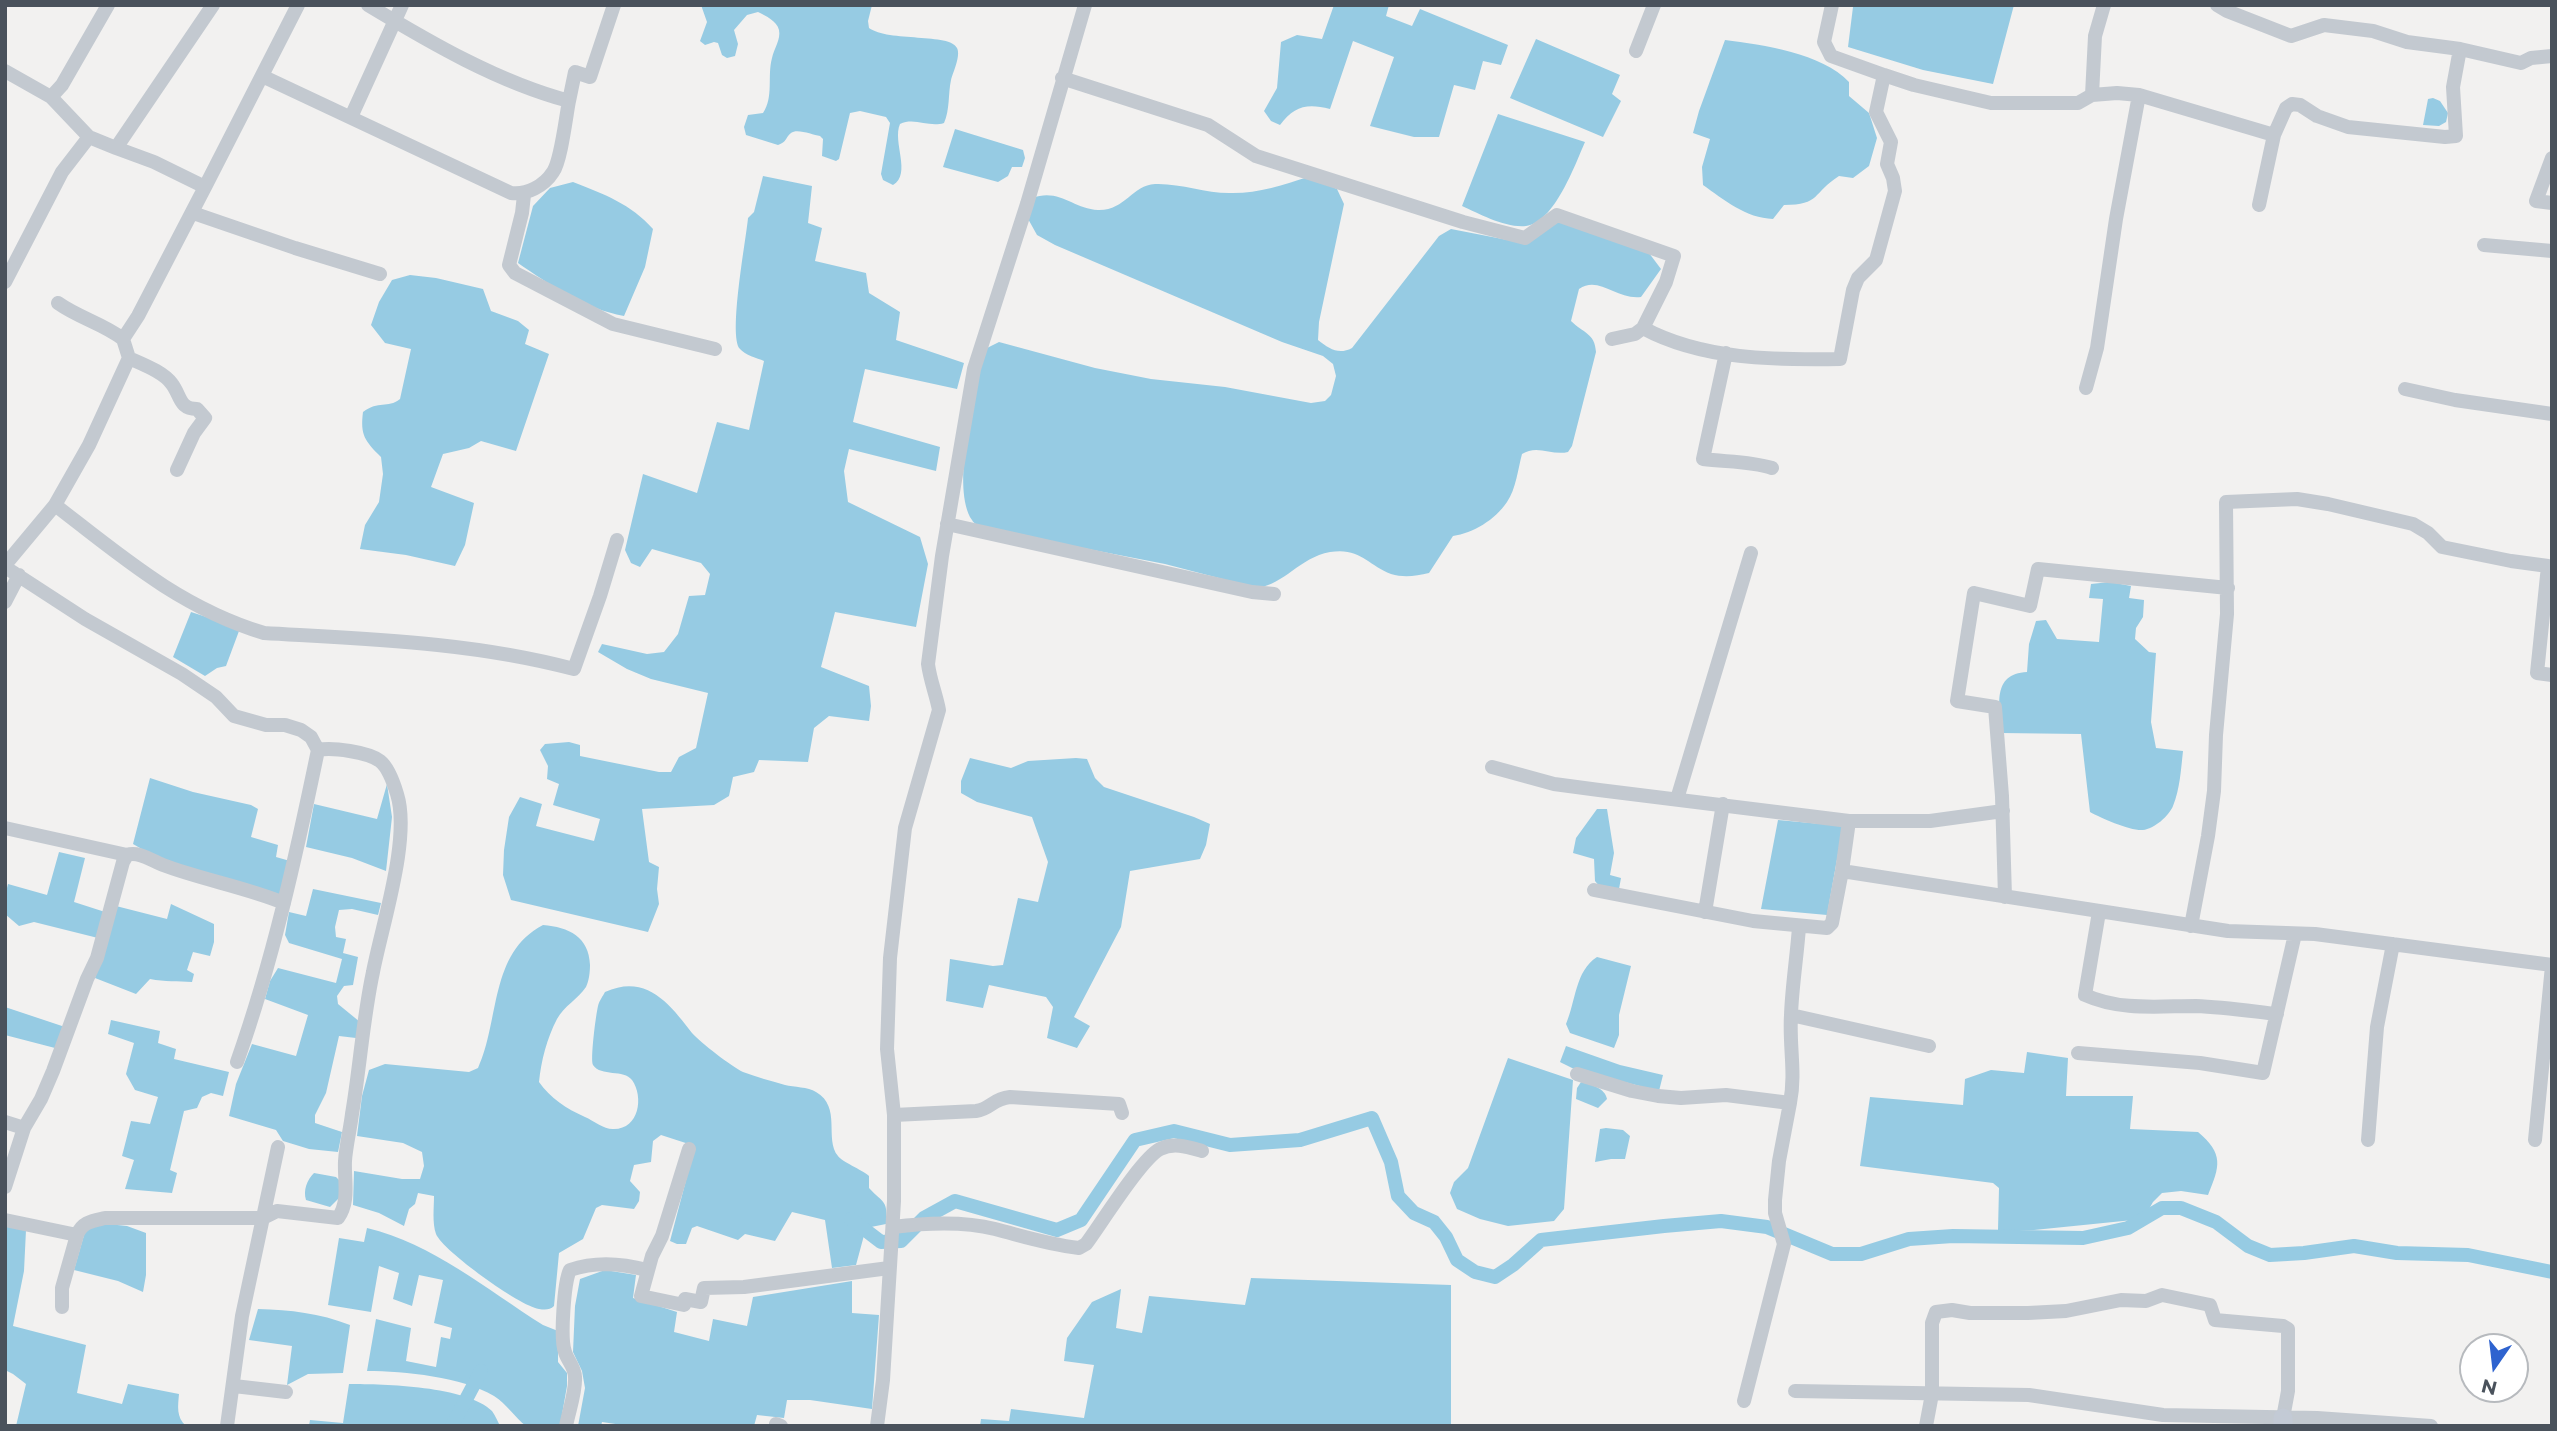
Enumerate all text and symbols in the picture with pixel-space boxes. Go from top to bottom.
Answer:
north arrow [2459,1333,2529,1403]
text: N [2479,1374,2500,1400]

